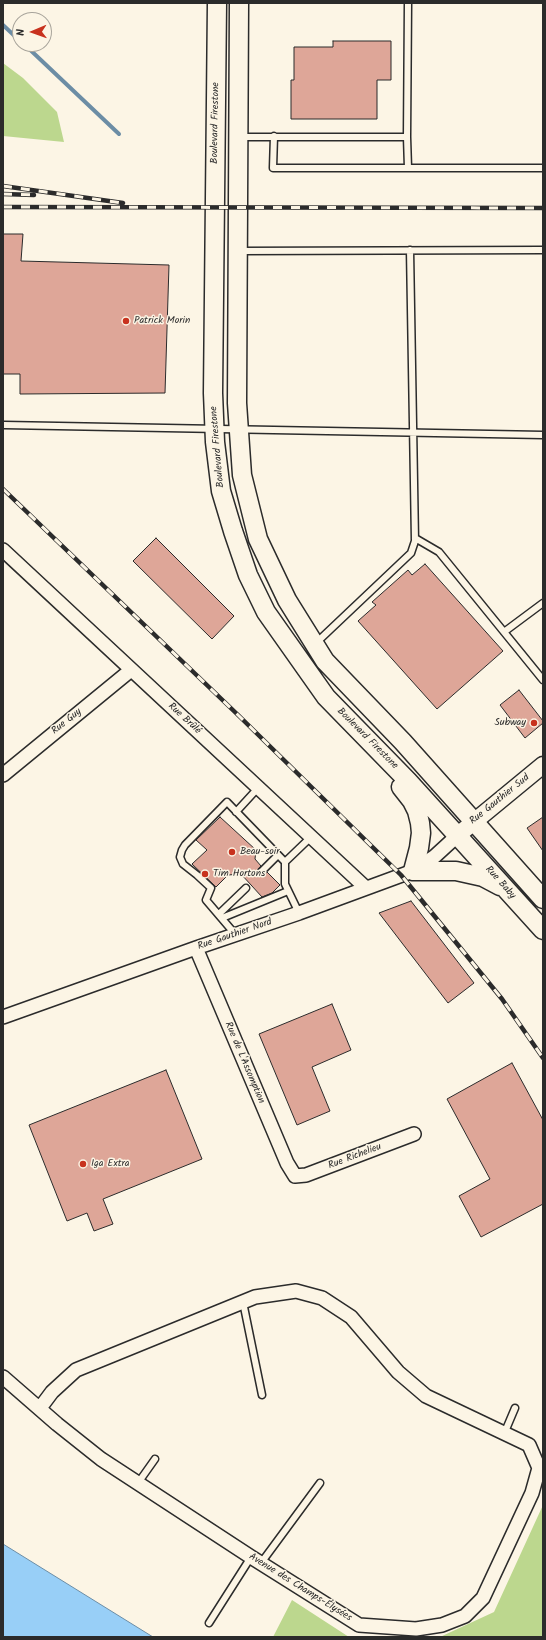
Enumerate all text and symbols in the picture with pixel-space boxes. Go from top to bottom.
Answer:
north arrow [12,12,52,52]
text: N [12,29,30,36]
street label: Boulevard Firestone [209,82,223,164]
place label: Patrick Morin [134,315,190,327]
marker: Patrick Morin [121,316,131,326]
street label: Boulevard Firestone [208,406,228,488]
street label: Rue Brûlé [165,701,203,737]
street label: Rue Guy [50,706,84,738]
street label: Boulevard Firestone [334,706,400,772]
place label: Subway [495,717,526,729]
marker: Subway [529,718,539,728]
street label: Rue Gauthier Sud [468,772,532,828]
place label: Beau-soir [240,846,279,858]
marker: Beau-soir [227,847,237,857]
street label: Rue Baby [482,864,518,902]
place label: Tim Hortons [213,868,265,880]
marker: Tim Hortons [200,869,210,879]
street label: Rue Gauthier Nord [196,917,274,953]
street label: Rue de L'Assomption [221,1020,267,1106]
street label: Rue Richelieu [327,1141,383,1173]
place label: Iga Extra [91,1158,130,1170]
marker: Iga Extra [78,1159,88,1169]
street label: Avenue des Champs-Élysées [246,1551,354,1625]

